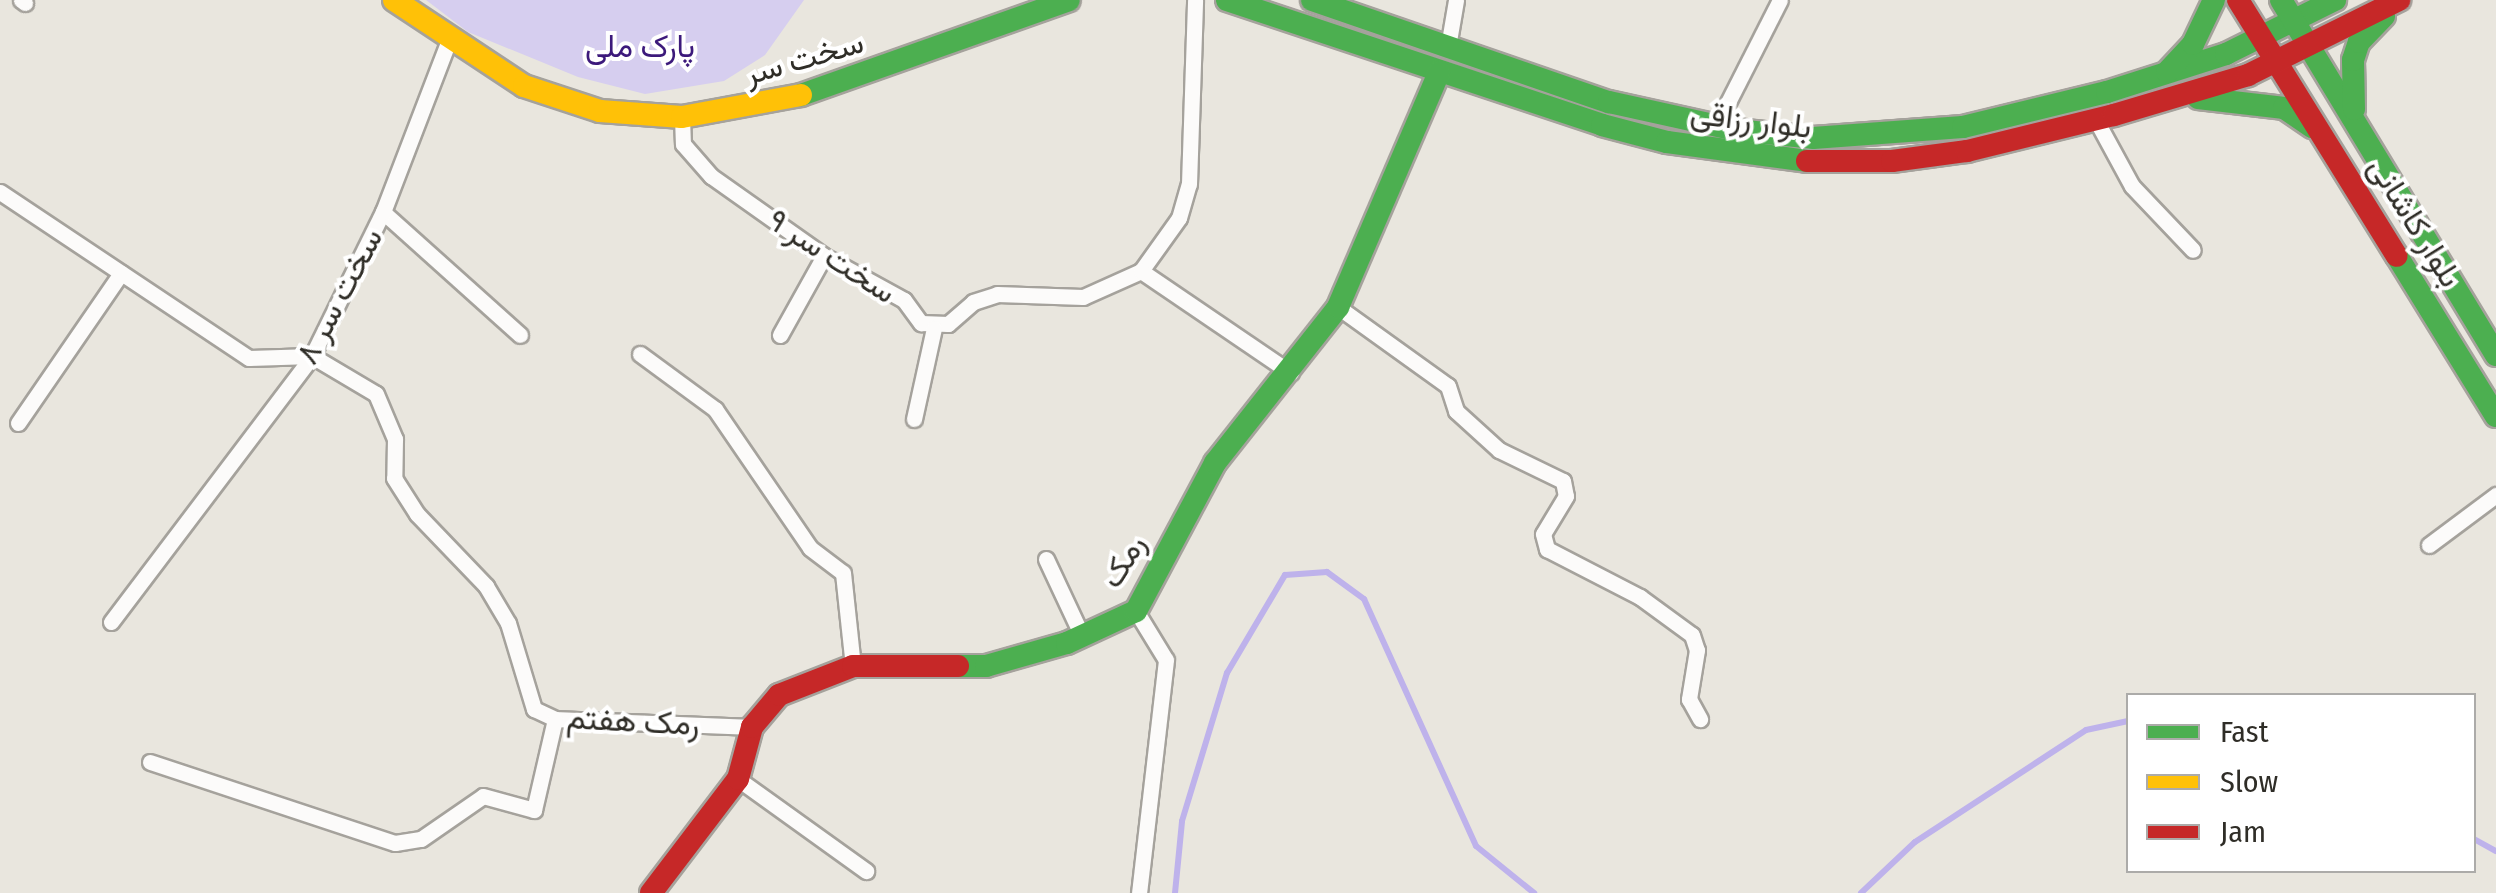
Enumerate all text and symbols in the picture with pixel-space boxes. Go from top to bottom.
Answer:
street label: سخت سر [740,23,868,93]
park label: پارک ملی [585,27,695,65]
street label: بلوار رزاقی [1688,94,1814,146]
street label: بلوار کاشانی [2360,150,2470,294]
street label: سخت سر ۹ [761,200,903,312]
street label: سخت سر ۸ [287,222,391,370]
street label: رمک [1092,527,1154,595]
legend [2126,693,2476,873]
street label: رمک هفتم [566,698,700,744]
text: Fast [2220,714,2268,750]
text: Slow [2220,764,2278,800]
text: Jam [2220,814,2266,850]

